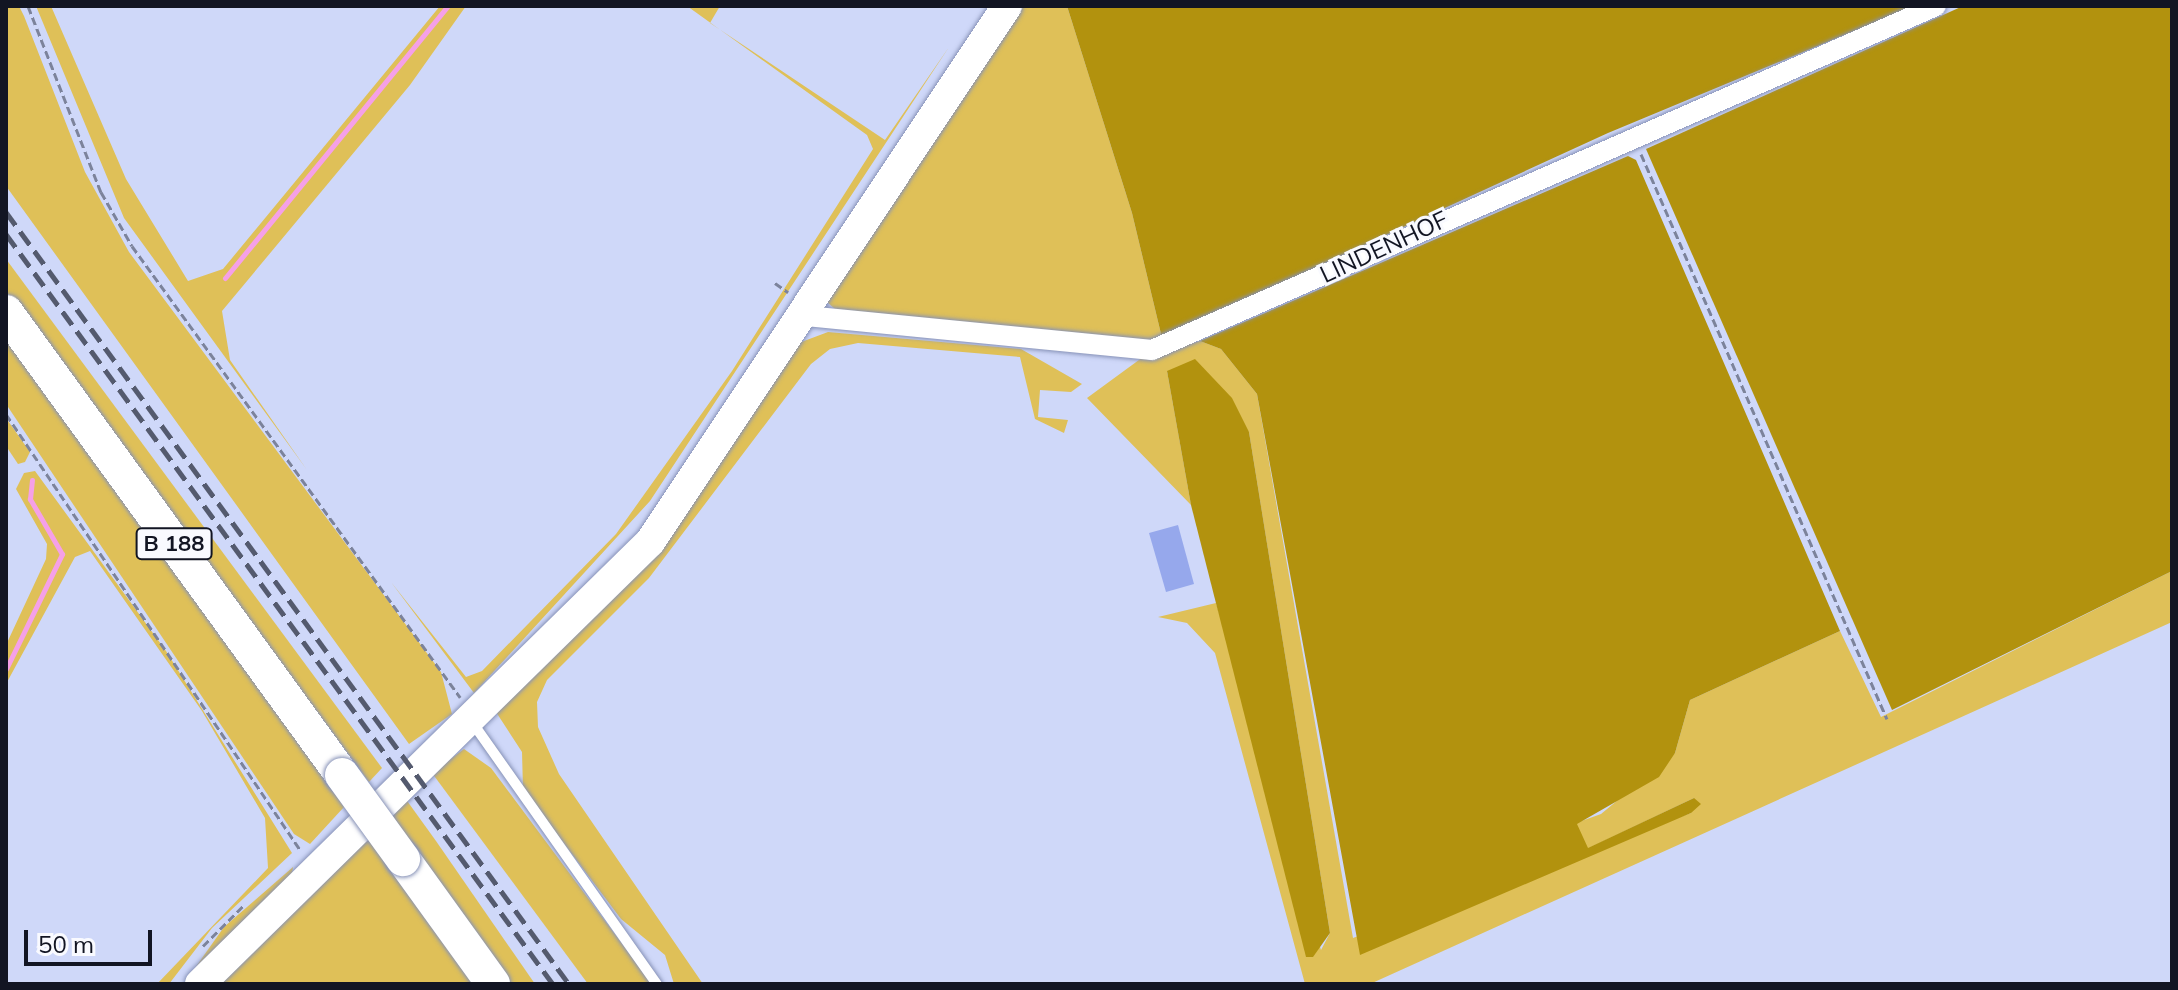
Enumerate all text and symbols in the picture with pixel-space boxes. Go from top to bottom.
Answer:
street label: LINDENHOF [1316,205,1452,289]
road number: B 188 [134,526,214,562]
scale bar [28,914,156,964]
text: 50 m [38,929,94,959]

